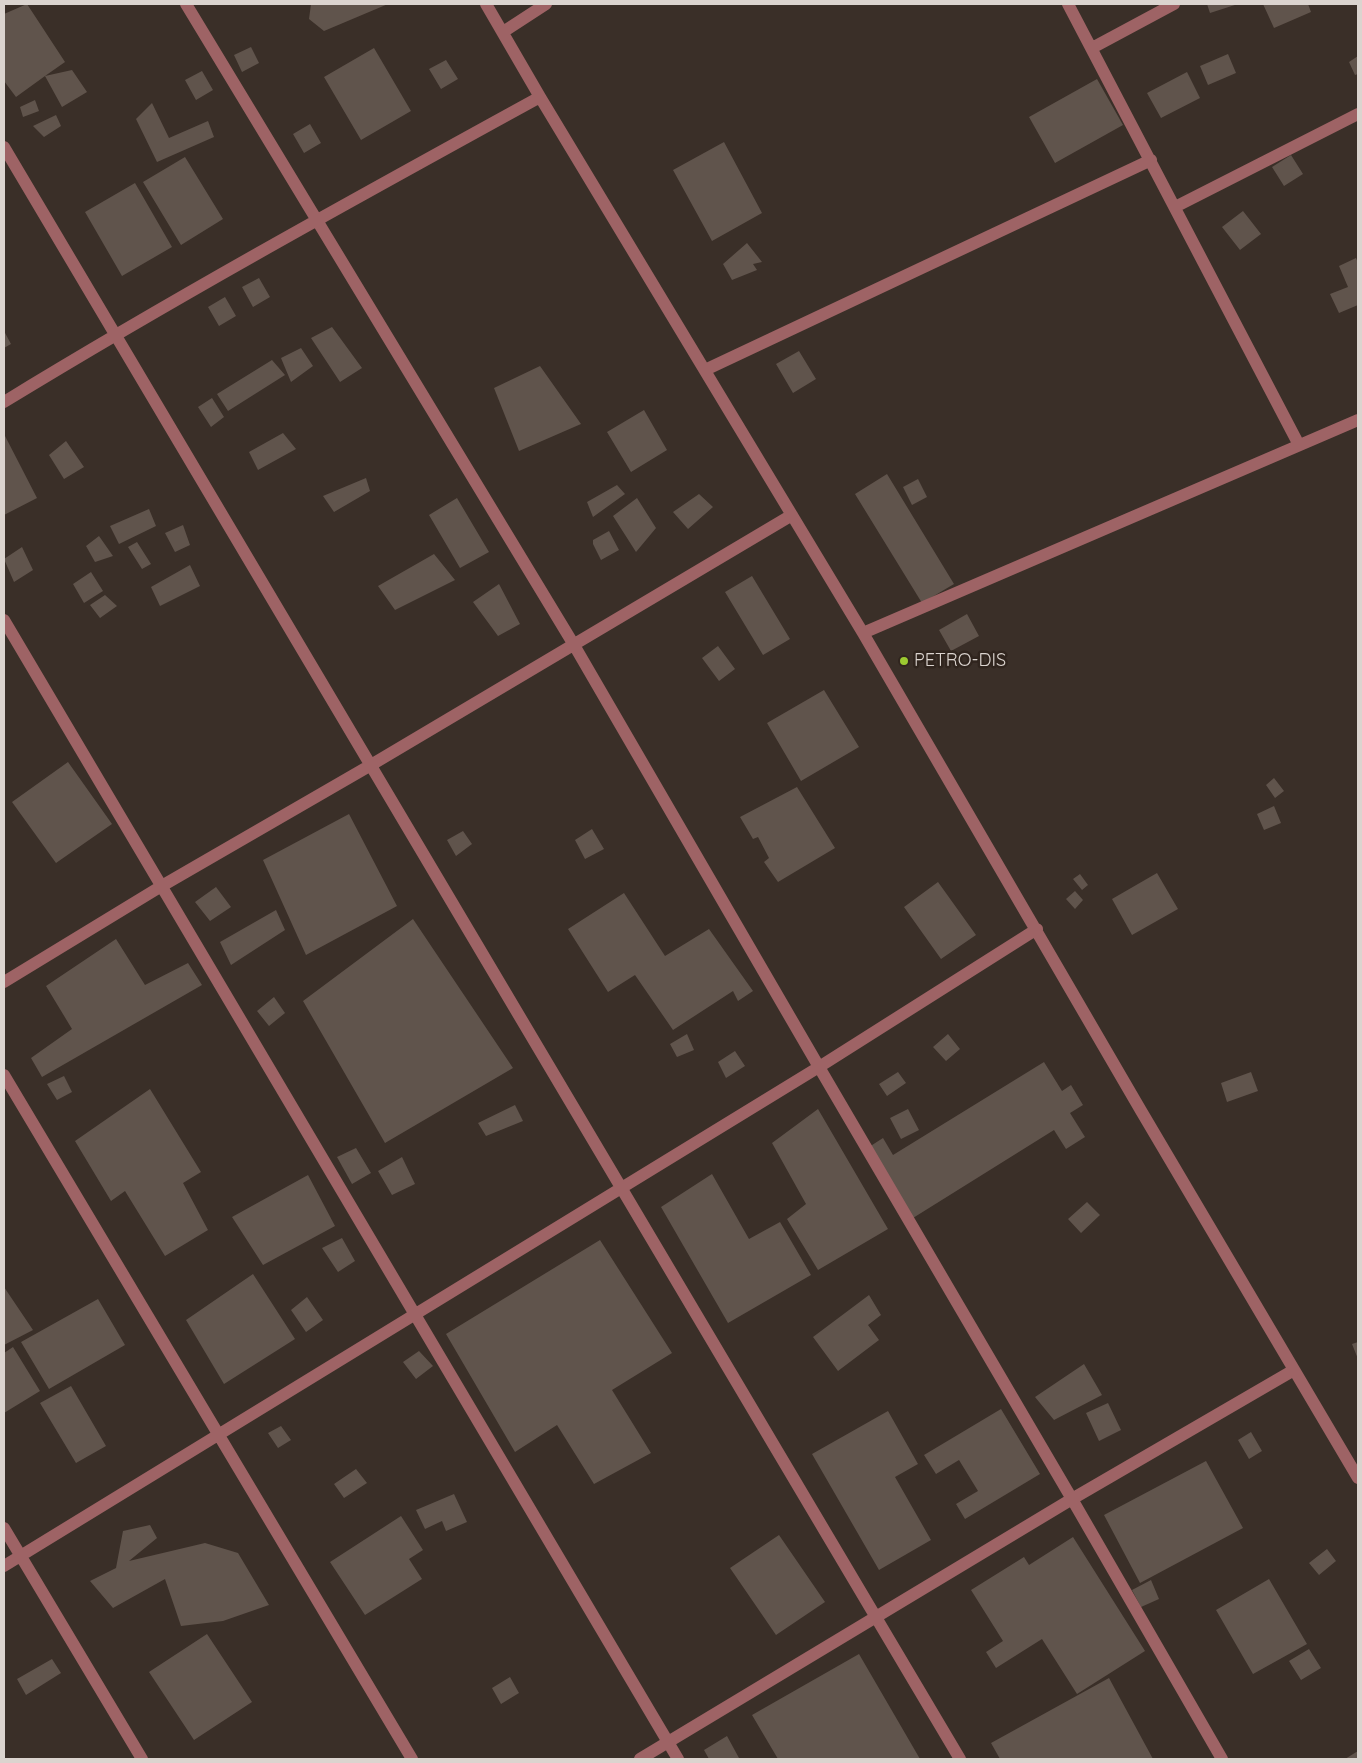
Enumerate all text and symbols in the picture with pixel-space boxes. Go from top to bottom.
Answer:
place label: PETRO-DIS [914,650,1006,672]
marker: PETRO-DIS [898,655,910,667]

